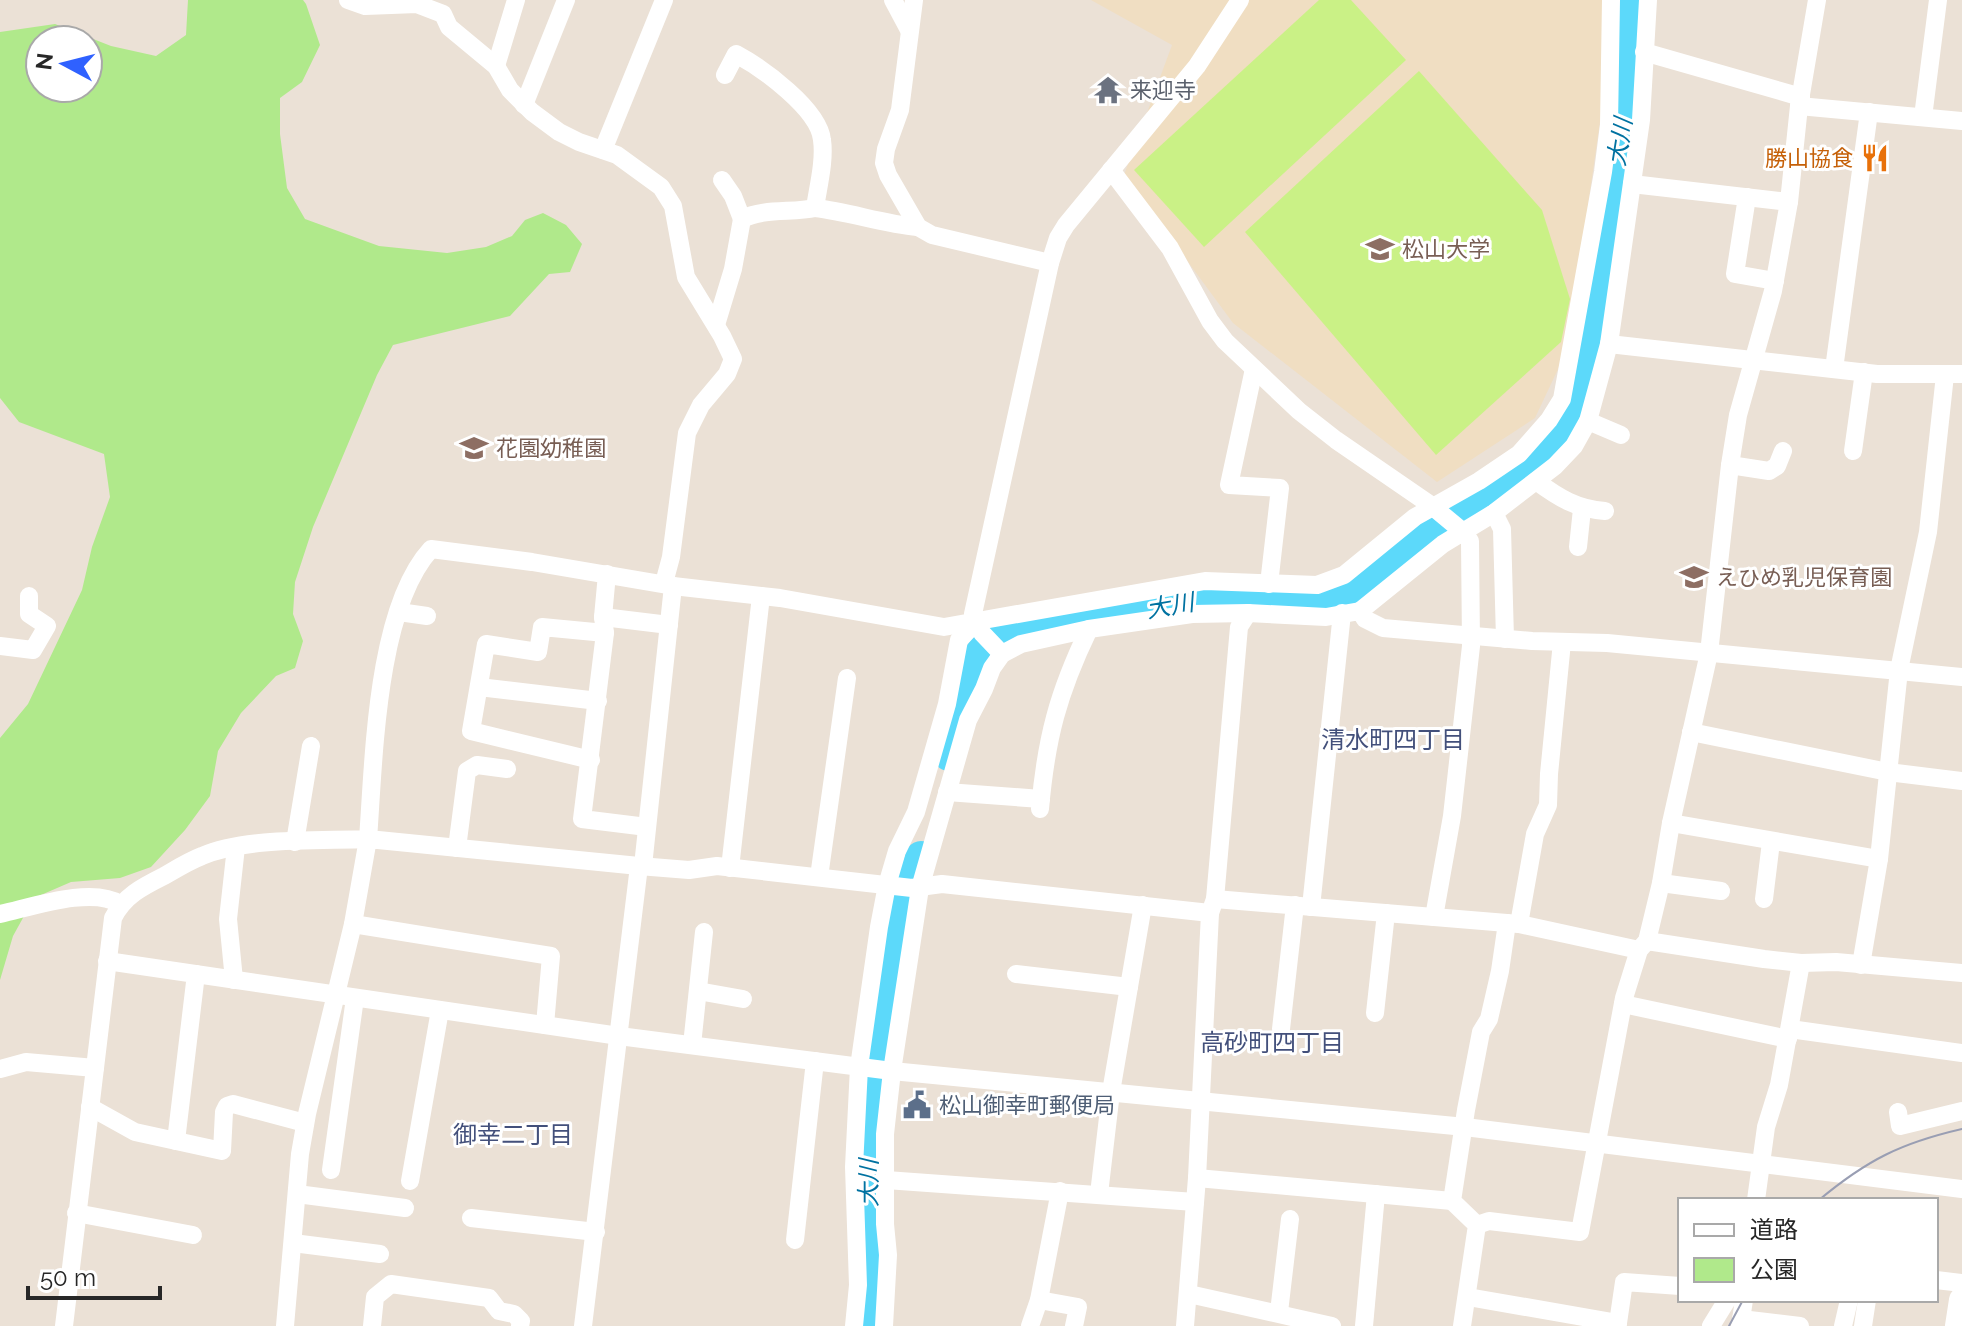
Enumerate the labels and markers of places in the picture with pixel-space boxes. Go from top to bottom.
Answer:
temple icon: 来迎寺 [1093,75,1123,105]
place label: 来迎寺 [1130,77,1196,103]
restaurant icon: 勝山協食 [1860,143,1890,173]
place label: 勝山協食 [1765,145,1853,171]
school or university icon: 松山大学 [1365,234,1395,264]
place label: 松山大学 [1402,236,1490,262]
school or university icon: 花園幼稚園 [459,433,489,463]
place label: 花園幼稚園 [496,435,606,461]
school or university icon: えひめ乳児保育園 [1679,562,1709,592]
place label: えひめ乳児保育園 [1716,564,1892,590]
public building icon: 松山御幸町郵便局 [902,1090,932,1120]
place label: 松山御幸町郵便局 [939,1092,1115,1118]

